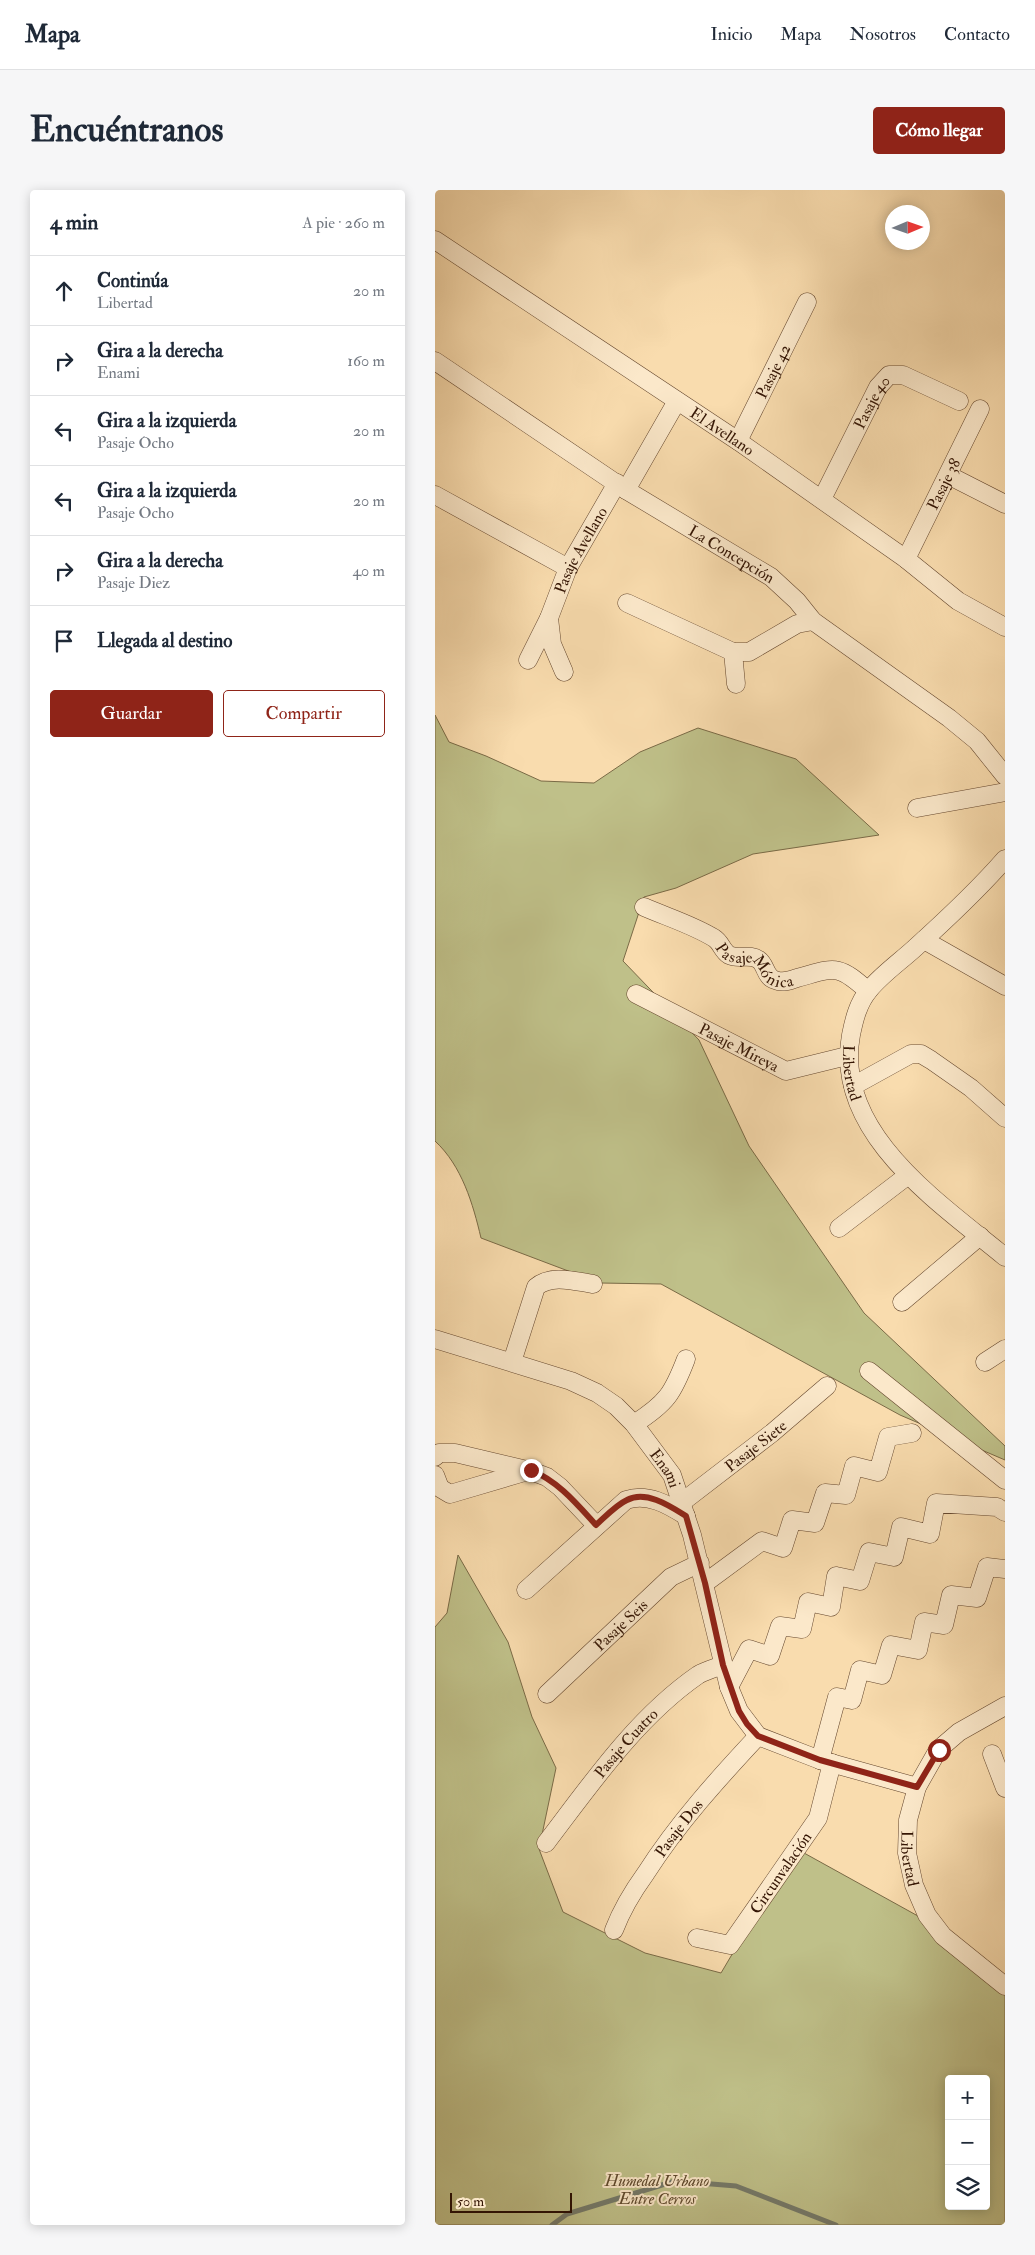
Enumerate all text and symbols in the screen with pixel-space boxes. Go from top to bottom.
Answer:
text: Mapa [25,19,80,50]
text: Inicio [710,23,752,46]
text: Mapa [780,23,822,46]
text: Nosotros [850,23,916,46]
text: Contacto [944,23,1010,46]
button: Cómo llegar [873,107,1005,154]
text: Encuéntranos [30,108,223,152]
north arrow [885,205,930,250]
text: 4 min [50,209,98,236]
text: A pie · 260 m [303,213,385,233]
text: Continúa [97,269,168,293]
icon: ahead [50,277,78,305]
text: 20 m [353,281,385,301]
text: Libertad [97,293,153,313]
text: Gira a la derecha [97,339,223,363]
street label: Pasaje 42 [752,341,795,402]
icon: right [50,347,78,375]
text: 160 m [347,351,385,371]
text: Enami [97,363,140,383]
street label: Pasaje 40 [850,371,895,432]
street label: El Avellano [686,403,758,460]
text: Gira a la izquierda [97,409,236,433]
icon: left [50,417,78,445]
text: 20 m [353,421,385,441]
text: Pasaje Ocho [97,433,174,453]
street label: Pasaje 38 [923,455,965,513]
text: Gira a la izquierda [97,479,236,503]
icon: left [50,487,78,515]
text: 20 m [353,491,385,511]
text: Pasaje Ocho [97,503,174,523]
street label: Pasaje Avellano [550,503,612,596]
street label: La Concepción [685,521,778,588]
text: Gira a la derecha [97,549,223,573]
icon: right [50,557,78,585]
text: 40 m [352,561,385,581]
text: Pasaje Diez [97,573,170,593]
icon: arrive [50,627,78,655]
text: Llegada al destino [97,629,232,653]
button: Guardar [50,690,213,737]
button: Compartir [223,690,385,737]
street label: Pasaje Mónica [711,939,796,993]
street label: Pasaje Mireya [695,1019,783,1077]
street label: Libertad [838,1044,865,1104]
street label: Pasaje Siete [721,1416,791,1477]
street label: Enami [645,1445,684,1490]
route end [520,1459,543,1482]
street label: Pasaje Seis [590,1595,652,1656]
street label: Pasaje Cuatro [590,1704,663,1782]
route start [928,1739,951,1762]
street label: Pasaje Dos [651,1796,708,1861]
street label: Circunvalación [746,1828,816,1918]
street label: Libertad [896,1830,923,1888]
map controls [945,2075,990,2210]
button: + [945,2075,990,2120]
button: − [945,2120,990,2165]
button: layers [945,2165,990,2210]
park label: Humedal Urbano Entre Cerros [604,2171,710,2209]
scale bar [450,2190,573,2213]
text: 50 m [457,2193,484,2210]

